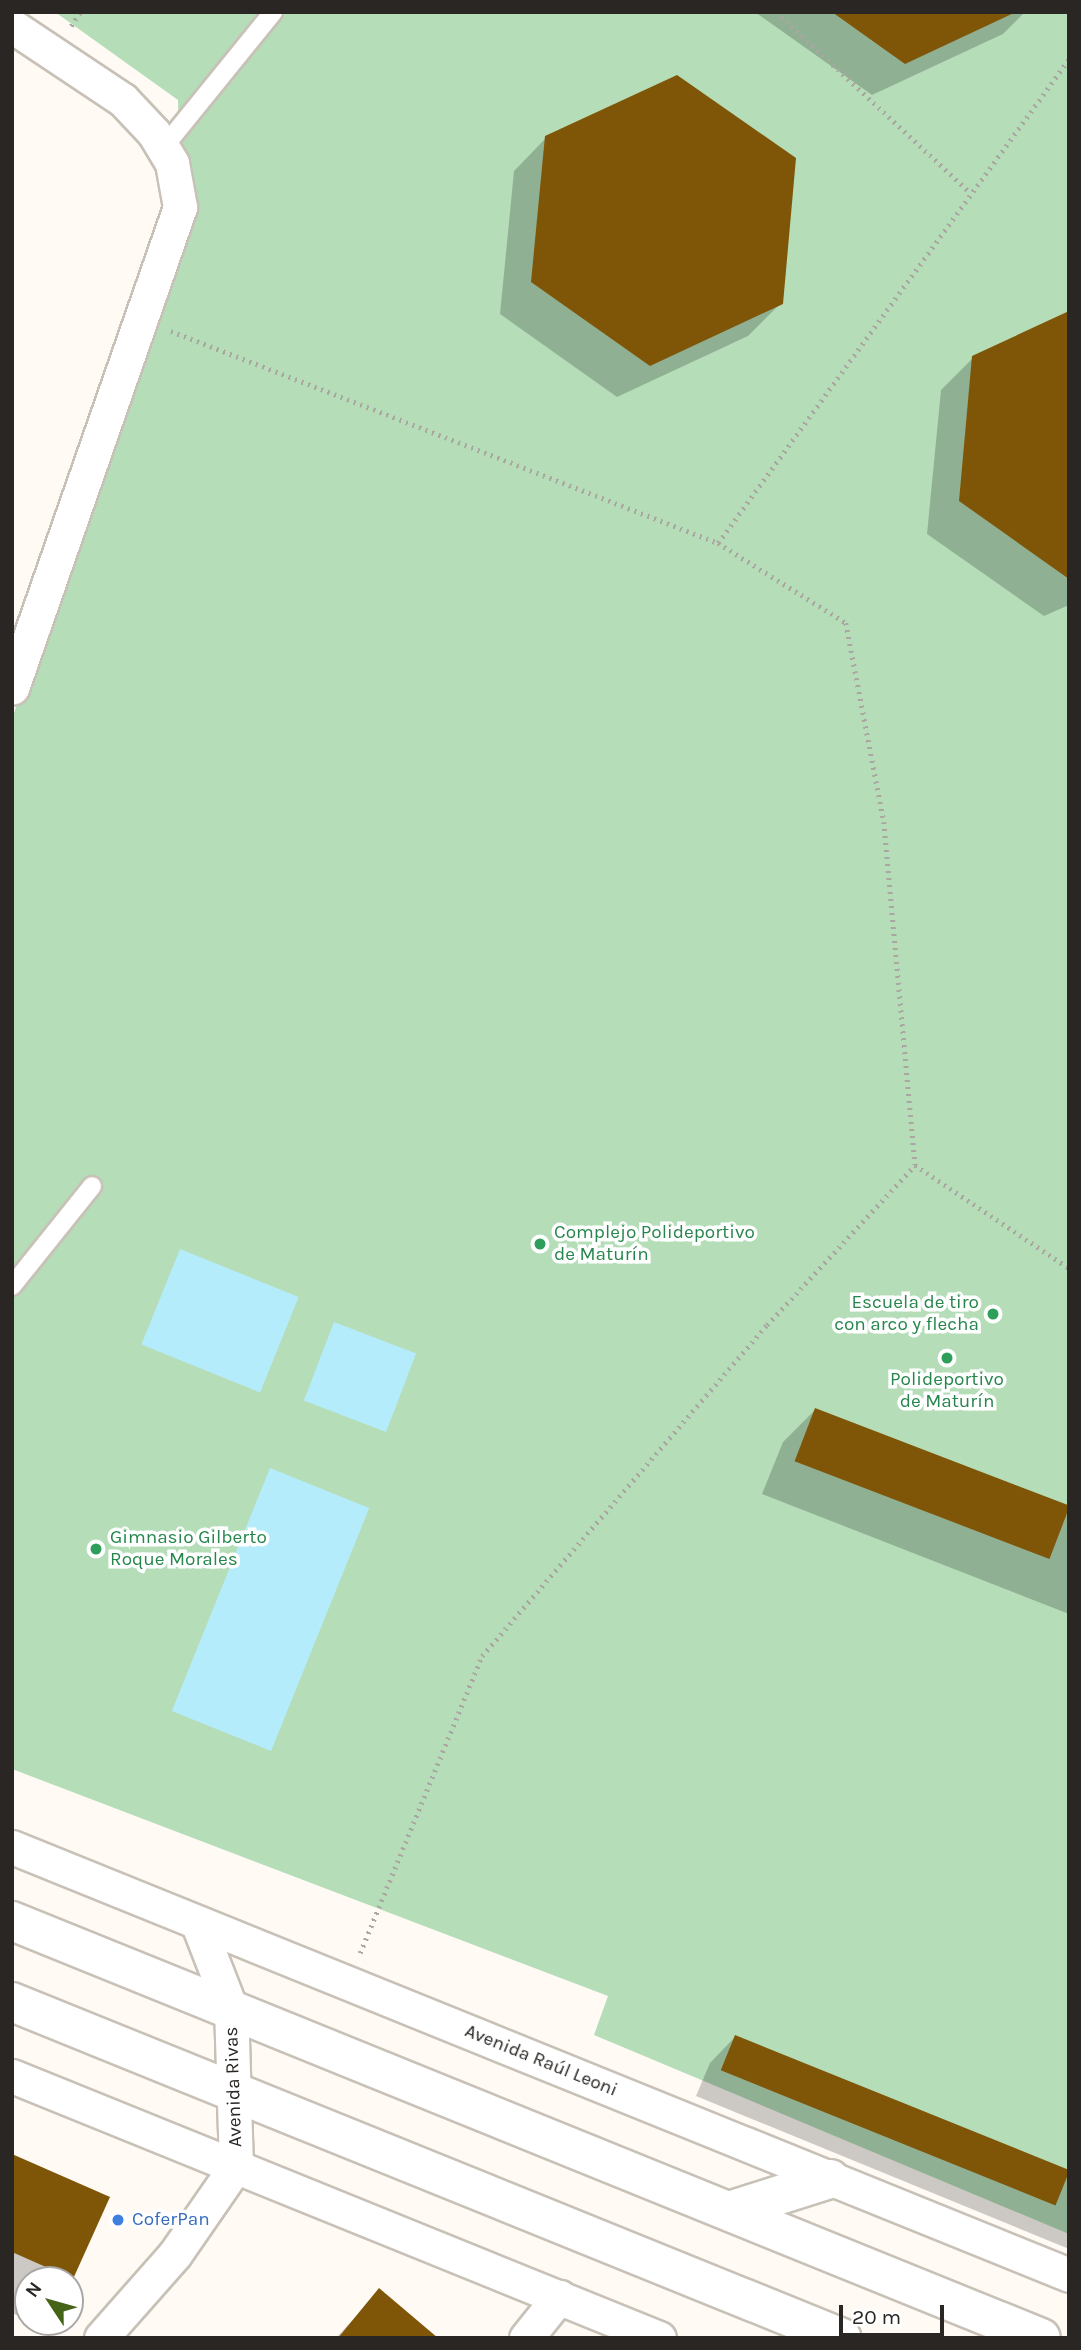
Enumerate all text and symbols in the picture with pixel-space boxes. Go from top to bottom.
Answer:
place label: Complejo Polideportivo de Maturín [554,1222,755,1266]
marker: Complejo Polideportivo de Maturín [532,1236,548,1252]
place label: Escuela de tiro con arco y flecha [834,1292,979,1336]
marker: Escuela de tiro con arco y flecha [985,1306,1001,1322]
marker: Polideportivo de Maturín [939,1350,955,1366]
place label: Polideportivo de Maturín [890,1369,1004,1413]
place label: Gimnasio Gilberto Roque Morales [110,1527,267,1571]
marker: Gimnasio Gilberto Roque Morales [88,1541,104,1557]
street label: Avenida Raúl Leoni [461,2020,621,2102]
street label: Avenida Rivas [221,2026,247,2148]
place label: CoferPan [132,2209,210,2231]
marker: CoferPan [110,2212,126,2228]
north arrow [14,2266,84,2336]
text: N [21,2278,47,2302]
scale bar [843,2290,948,2334]
text: 20 m [852,2305,901,2329]

